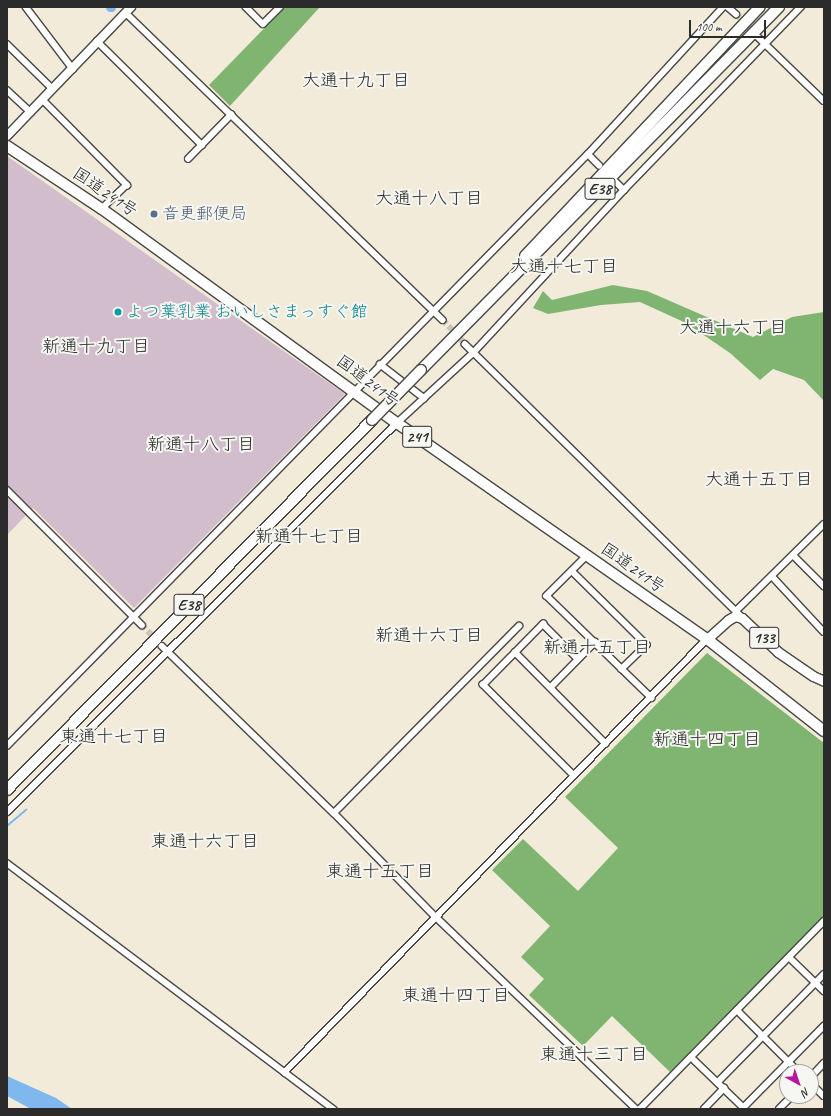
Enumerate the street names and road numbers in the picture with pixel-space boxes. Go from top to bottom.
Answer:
street label: 国道241号 [69,163,141,221]
road number: E38 [584,175,616,203]
street label: 国道241号 [332,351,404,411]
road number: 241 [402,423,432,451]
street label: 国道241号 [597,538,669,598]
road number: E38 [173,591,205,619]
road number: 133 [749,624,779,652]

